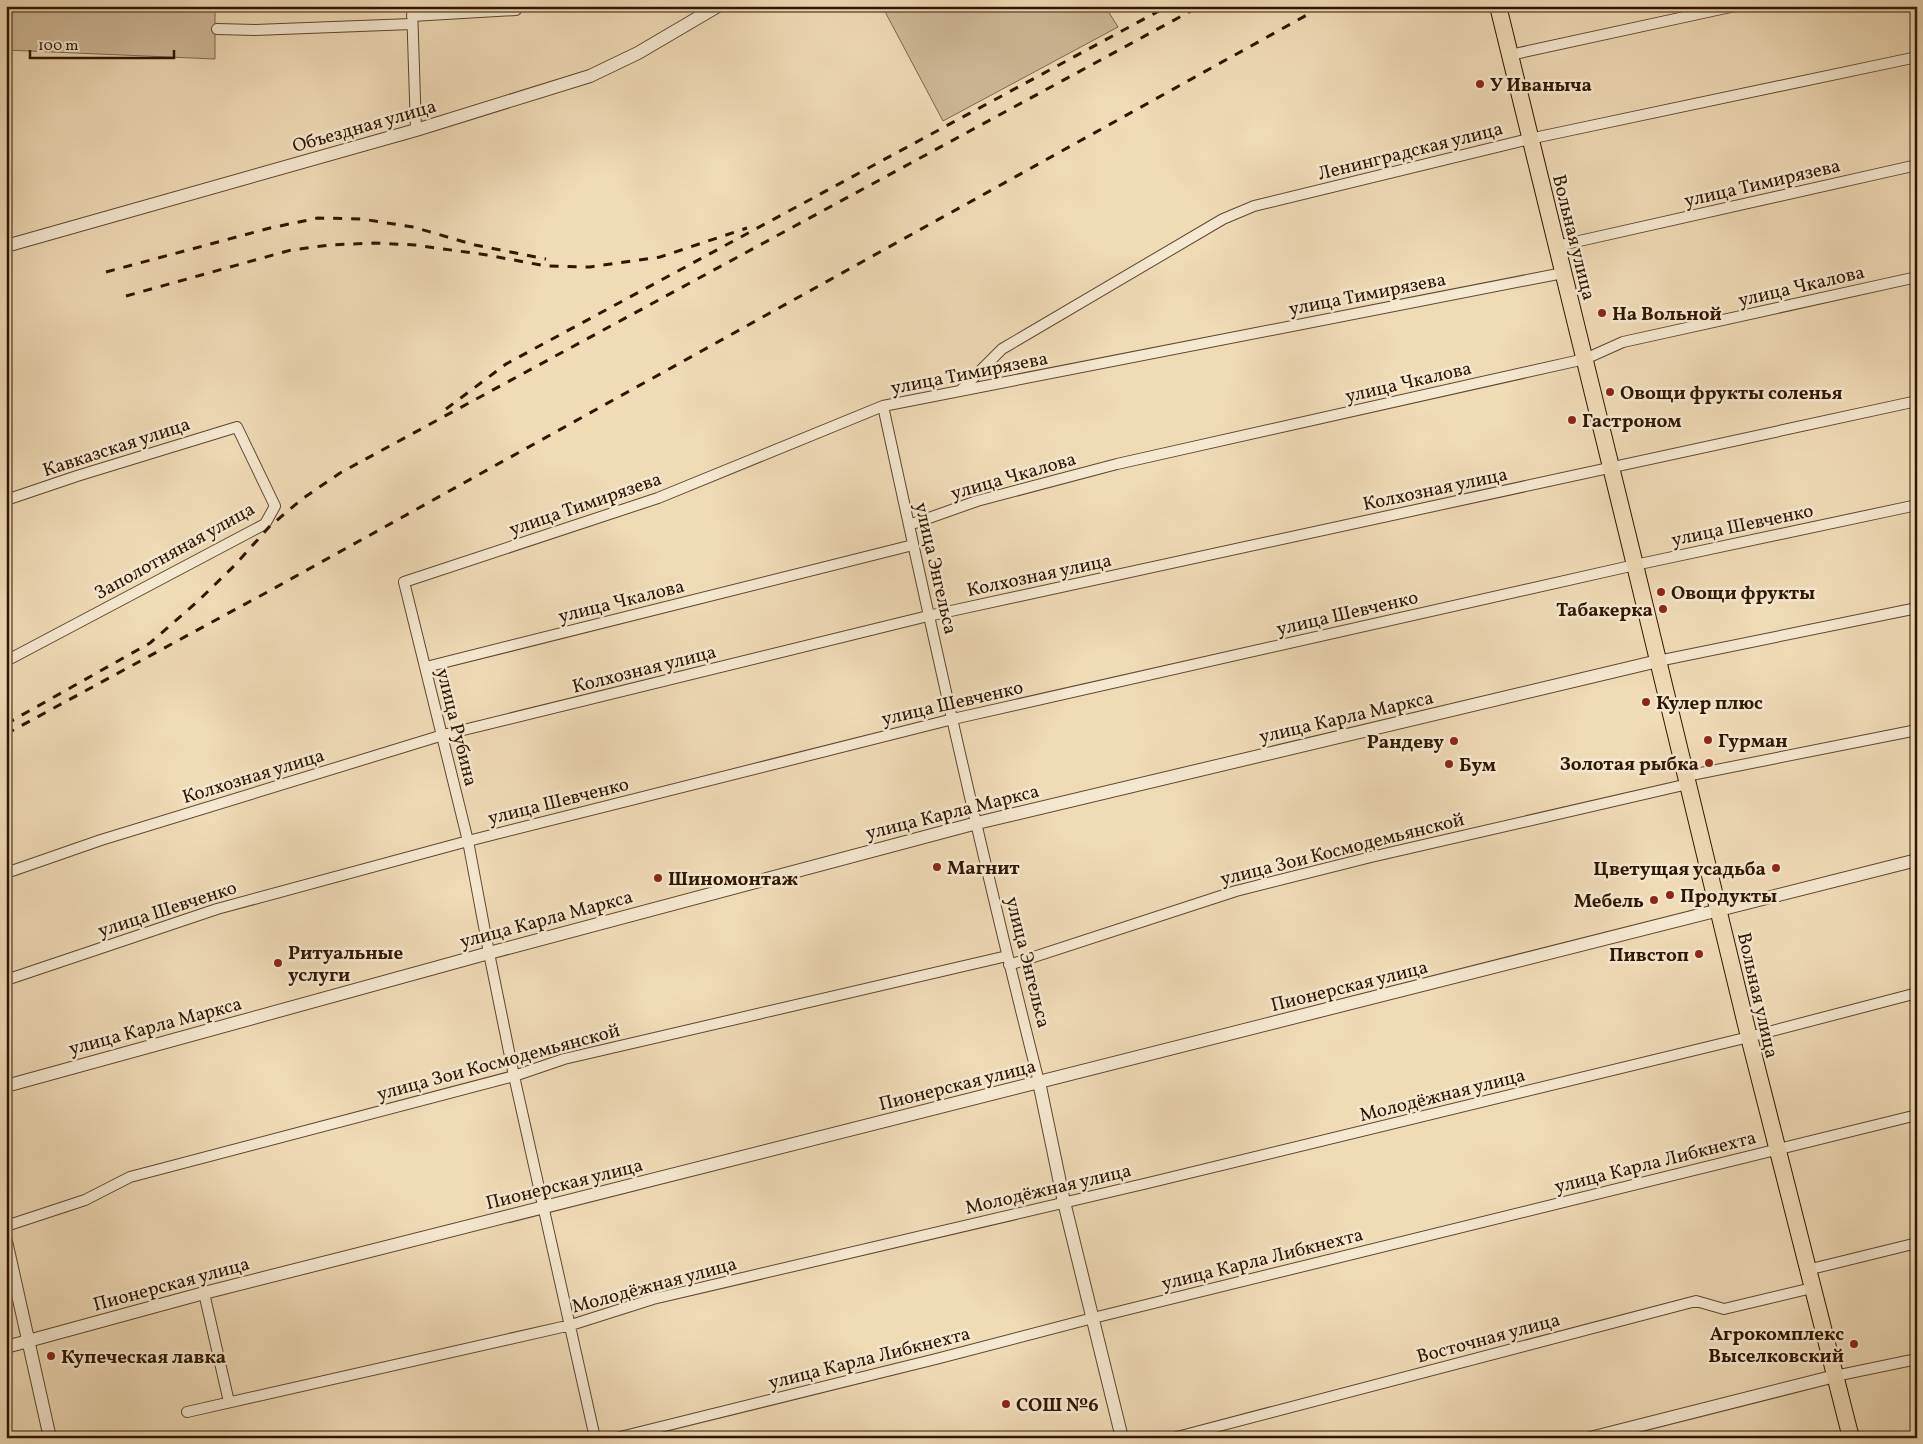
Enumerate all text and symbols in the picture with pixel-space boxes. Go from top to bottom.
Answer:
scale bar [30,28,174,60]
text: 100 m [38,36,78,57]
place label: У Иваныча [1490,73,1592,99]
marker: У Иваныча [1474,78,1486,90]
street label: Объездная улица [290,94,440,160]
street label: Ленинградская улица [1315,116,1506,188]
street label: улица Тимирязева [1682,153,1843,215]
street label: Вольная улица [1545,172,1601,303]
street label: улица Чкалова [1736,260,1867,314]
street label: улица Тимирязева [1287,267,1448,323]
place label: На Вольной [1612,302,1722,328]
marker: На Вольной [1596,307,1608,319]
street label: улица Тимирязева [889,346,1050,402]
street label: улица Чкалова [1343,356,1474,410]
place label: Овощи фрукты соленья [1620,381,1843,407]
marker: Овощи фрукты соленья [1604,386,1616,398]
place label: Гастроном [1582,409,1682,435]
street label: Кавказская улица [39,412,194,484]
marker: Гастроном [1566,414,1578,426]
street label: улица Чкалова [948,447,1079,507]
street label: Колхозная улица [1361,462,1510,518]
street label: улица Тимирязева [506,467,665,543]
street label: Заполотняная улица [90,497,260,607]
street label: улица Шевченко [1669,498,1816,554]
street label: улица Энгельса [907,500,963,637]
street label: Колхозная улица [965,548,1114,604]
street label: улица Чкалова [556,574,687,630]
place label: Овощи фрукты [1671,581,1815,607]
street label: улица Шевченко [1274,585,1421,643]
marker: Овощи фрукты [1655,586,1667,598]
place label: Табакерка [1556,598,1653,624]
marker: Табакерка [1657,603,1669,615]
street label: Колхозная улица [570,639,719,700]
street label: улица Рубина [429,666,483,789]
street label: улица Шевченко [879,675,1026,733]
street label: улица Карла Маркса [1257,685,1436,751]
place label: Кулер плюс [1656,691,1763,717]
marker: Кулер плюс [1640,696,1652,708]
place label: Гурман [1718,729,1788,755]
place label: Рандеву [1367,730,1444,756]
marker: Гурман [1702,734,1714,746]
marker: Рандеву [1448,735,1460,747]
street label: Колхозная улица [179,743,328,811]
place label: Золотая рыбка [1560,752,1699,778]
place label: Бум [1459,753,1496,779]
marker: Золотая рыбка [1703,757,1715,769]
marker: Бум [1443,758,1455,770]
street label: улица Шевченко [485,772,632,832]
street label: улица Карла Маркса [863,779,1042,847]
street label: улица Зои Космодемьянской [1218,807,1467,893]
place label: Магнит [947,856,1020,882]
place label: Цветущая усадьба [1593,857,1766,883]
marker: Магнит [931,861,943,873]
marker: Цветущая усадьба [1770,862,1782,874]
place label: Шиномонтаж [668,867,798,893]
marker: Шиномонтаж [652,872,664,884]
street label: улица Шевченко [95,875,240,945]
street label: улица Карла Маркса [457,884,636,956]
place label: Продукты [1680,884,1777,910]
place label: Мебель [1574,889,1644,915]
marker: Продукты [1664,889,1676,901]
street label: улица Энгельса [998,894,1056,1031]
marker: Мебель [1648,894,1660,906]
street label: Вольная улица [1730,930,1784,1061]
place label: Ритуальные услуги [288,941,403,989]
place label: Пивстоп [1609,943,1689,969]
marker: Пивстоп [1693,948,1705,960]
street label: Пионерская улица [1268,955,1431,1019]
marker: Ритуальные услуги [272,957,284,969]
street label: улица Карла Маркса [66,991,245,1063]
street label: улица Зои Космодемьянской [374,1018,623,1108]
street label: Пионерская улица [876,1054,1039,1118]
street label: Молодёжная улица [1357,1063,1528,1129]
street label: улица Карла Либкнехта [1552,1125,1759,1201]
street label: Пионерская улица [483,1153,646,1217]
street label: Молодёжная улица [963,1158,1134,1222]
street label: улица Карла Либкнехта [1159,1222,1366,1298]
street label: Пионерская улица [90,1251,253,1318]
street label: Молодёжная улица [569,1251,740,1320]
street label: Восточная улица [1414,1307,1563,1371]
street label: улица Карла Либкнехта [766,1321,973,1397]
place label: Агрокомплекс Выселковский [1708,1322,1844,1370]
marker: Агрокомплекс Выселковский [1848,1338,1860,1350]
place label: Купеческая лавка [61,1345,226,1371]
marker: Купеческая лавка [45,1350,57,1362]
place label: СОШ №6 [1016,1393,1099,1419]
marker: СОШ №6 [1000,1398,1012,1410]

